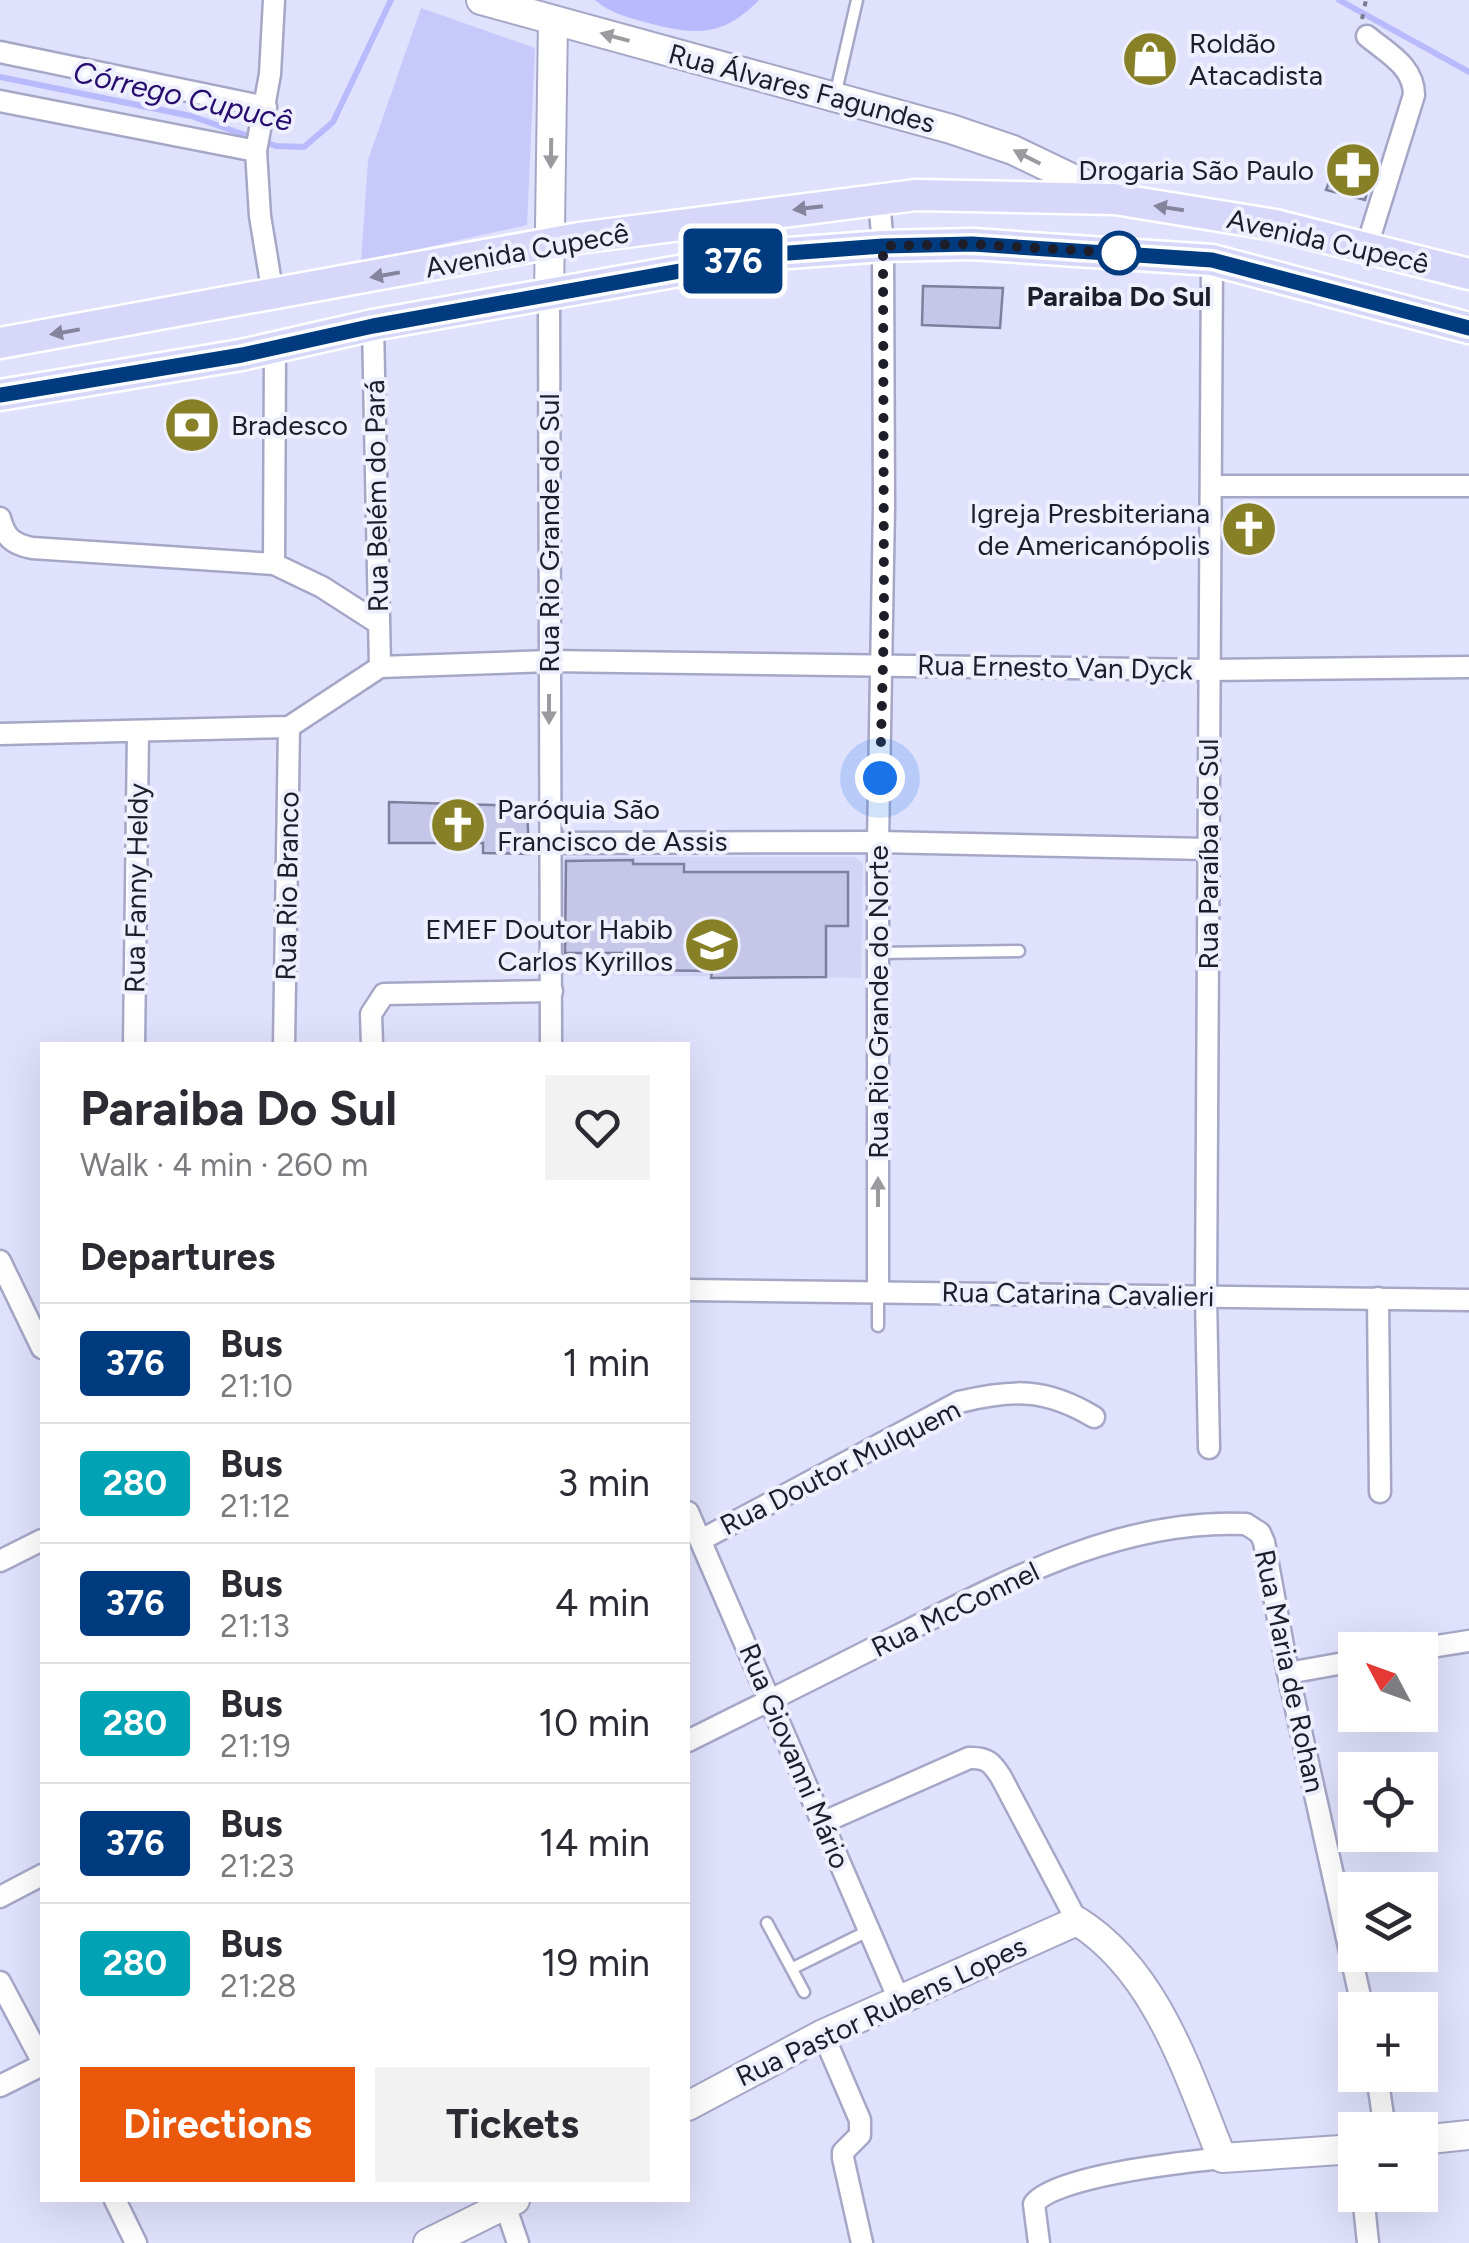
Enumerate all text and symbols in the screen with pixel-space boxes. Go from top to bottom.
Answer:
place label: Roldão Atacadista [1189,26,1323,92]
one-way arrow [599,29,630,44]
shop icon: Roldão Atacadista [1120,29,1180,89]
street label: Rua Álvares Fagundes [665,36,939,140]
water label: Córrego Cupucê [70,53,296,139]
one-way arrow [542,137,558,169]
pharmacy icon: Drogaria São Paulo [1323,140,1383,200]
one-way arrow [1012,149,1041,166]
place label: Drogaria São Paulo [1078,153,1314,187]
one-way arrow [792,200,824,216]
one-way arrow [1153,200,1184,215]
street label: Avenida Cupecê [1224,201,1432,281]
street label: Avenida Cupecê [423,215,631,285]
line badge: 376 [676,228,790,294]
marker: Paraiba Do Sul [1098,232,1140,274]
text: 376 [703,240,763,282]
one-way arrow [368,268,400,283]
place label: Paraiba Do Sul [1027,279,1212,313]
one-way arrow [48,325,80,340]
street label: Rua Belém do Pará [357,379,395,613]
street label: Rua Rio Grande do Sul [532,393,566,673]
bank icon: Bradesco [162,395,222,455]
place label: Bradesco [231,408,348,442]
place label: Igreja Presbiteriana de Americanópolis [970,496,1210,562]
church icon: Igreja Presbiteriana de Americanópolis [1219,499,1279,559]
street label: Rua Ernesto Van Dyck [917,648,1193,686]
one-way arrow [541,693,557,725]
street label: Rua Paraíba do Sul [1191,739,1225,969]
your location [855,753,905,803]
street label: Rua Fanny Heldy [117,782,155,993]
street label: Rua Rio Branco [268,791,306,981]
place label: Paróquia São Francisco de Assis [497,792,728,858]
church icon: Paróquia São Francisco de Assis [428,795,488,855]
street label: Rua Rio Grande do Norte [861,845,895,1159]
place label: EMEF Doutor Habib Carlos Kyrillos [425,912,673,978]
school or university icon: EMEF Doutor Habib Carlos Kyrillos [682,915,742,975]
button: heart [545,1075,650,1180]
text: Paraiba Do Sul [80,1079,397,1137]
text: Walk · 4 min · 260 m [80,1146,368,1184]
one-way arrow [870,1176,886,1208]
text: Departures [80,1234,275,1280]
street label: Rua Catarina Cavalieri [941,1275,1215,1313]
text: Bus [220,1321,283,1367]
text: 1 min [563,1340,650,1386]
text: 376 [105,1342,165,1384]
text: 21:10 [220,1367,293,1405]
street label: Rua Doutor Mulquem [714,1392,966,1542]
text: Bus [220,1441,283,1487]
text: 3 min [558,1460,650,1506]
text: 280 [103,1462,167,1504]
text: 21:12 [220,1487,290,1525]
street label: Rua Maria de Rohan [1248,1546,1332,1796]
street label: Rua McConnel [866,1554,1044,1664]
text: Bus [220,1561,283,1607]
text: 4 min [555,1580,650,1626]
text: 376 [105,1582,165,1624]
text: 21:13 [220,1607,290,1645]
north arrow [1338,1632,1438,1732]
map controls [1338,1632,1438,2212]
street label: Rua Giovanni Mário [732,1638,858,1874]
text: Bus [220,1681,283,1727]
text: 10 min [538,1700,650,1746]
text: 280 [103,1702,167,1744]
text: 21:19 [220,1727,291,1765]
button: locate [1338,1752,1438,1852]
text: Bus [220,1801,283,1847]
text: 14 min [539,1820,650,1866]
text: 376 [105,1822,165,1864]
text: 21:23 [220,1847,295,1885]
button: layers [1338,1872,1438,1972]
text: Bus [220,1921,283,1967]
street label: Rua Pastor Rubens Lopes [730,1929,1032,2093]
text: 19 min [541,1940,650,1986]
text: 280 [103,1942,167,1984]
text: 21:28 [220,1967,297,2005]
button: + [1338,1992,1438,2092]
button: Directions [80,2067,355,2182]
button: Tickets [375,2067,650,2182]
button: − [1338,2112,1438,2212]

